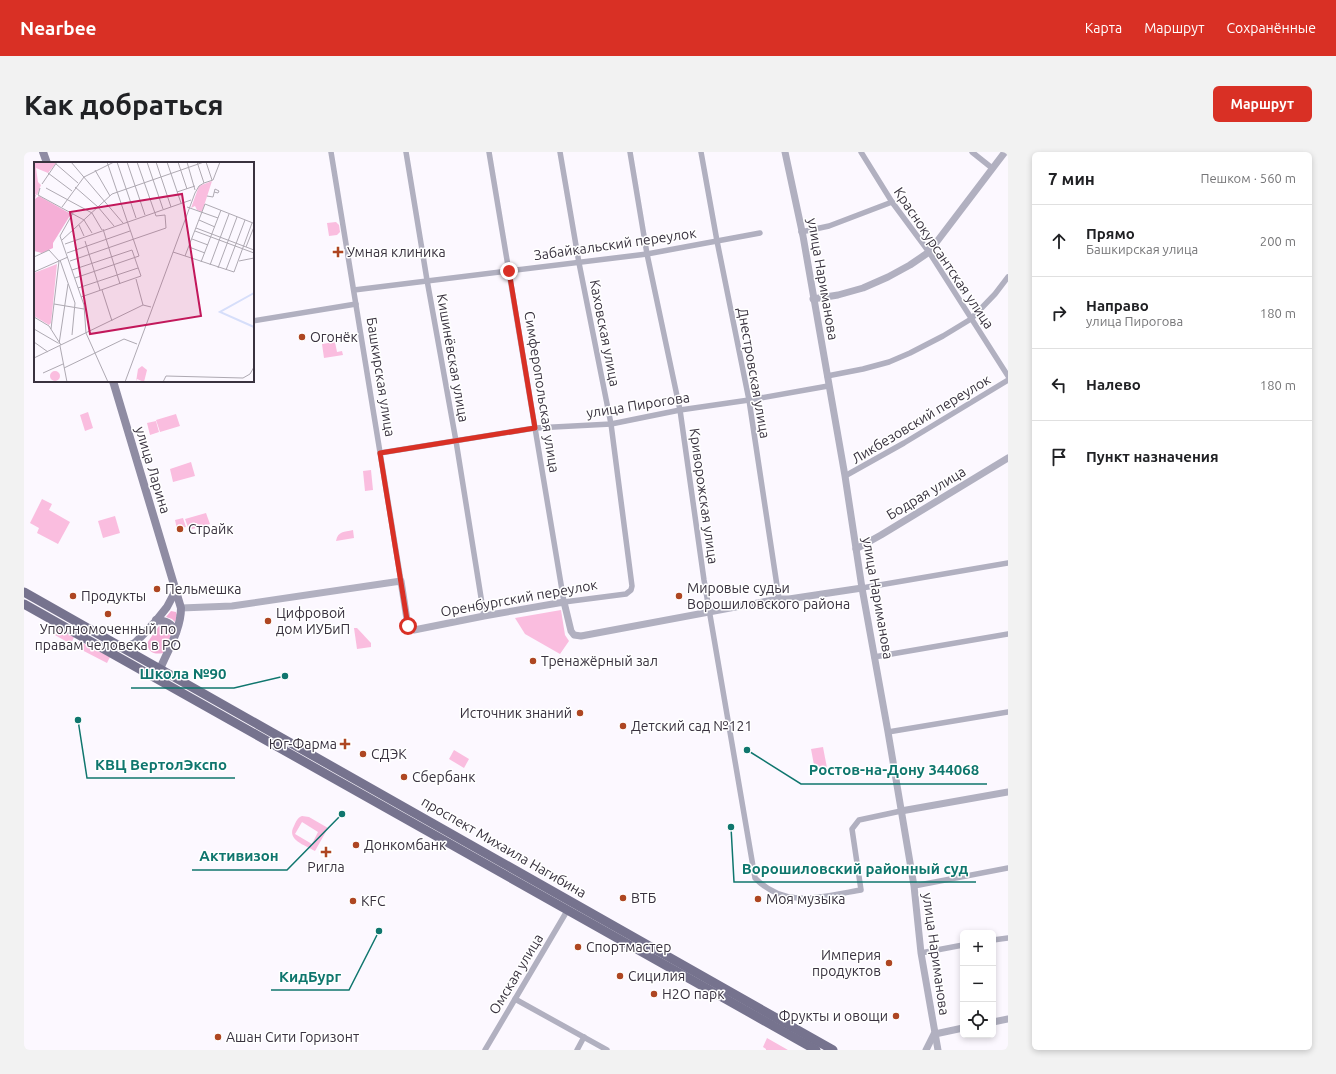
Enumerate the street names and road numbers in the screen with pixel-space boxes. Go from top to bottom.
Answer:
street label: Краснокурсантская улица [891,184,997,332]
street label: улица Нариманова [804,217,842,341]
street label: Забайкальский переулок [533,225,697,263]
street label: Каховская улица [587,278,623,388]
street label: Кишинёвская улица [434,293,472,423]
street label: Днестровская улица [735,306,773,440]
street label: Симферопольская улица [521,310,563,474]
street label: Башкирская улица [364,316,398,438]
street label: Ликбезовский переулок [849,371,993,467]
street label: улица Пирогова [585,389,691,421]
street label: улица Ларина [132,425,174,515]
street label: Криворожская улица [687,427,721,565]
street label: Бодрая улица [884,463,968,523]
street label: улица Нариманова [859,536,897,660]
street label: Оренбургский переулок [439,576,599,620]
street label: проспект Михаила Нагибина [419,793,589,901]
street label: улица Нариманова [919,892,953,1016]
street label: Омская улица [486,931,546,1017]

